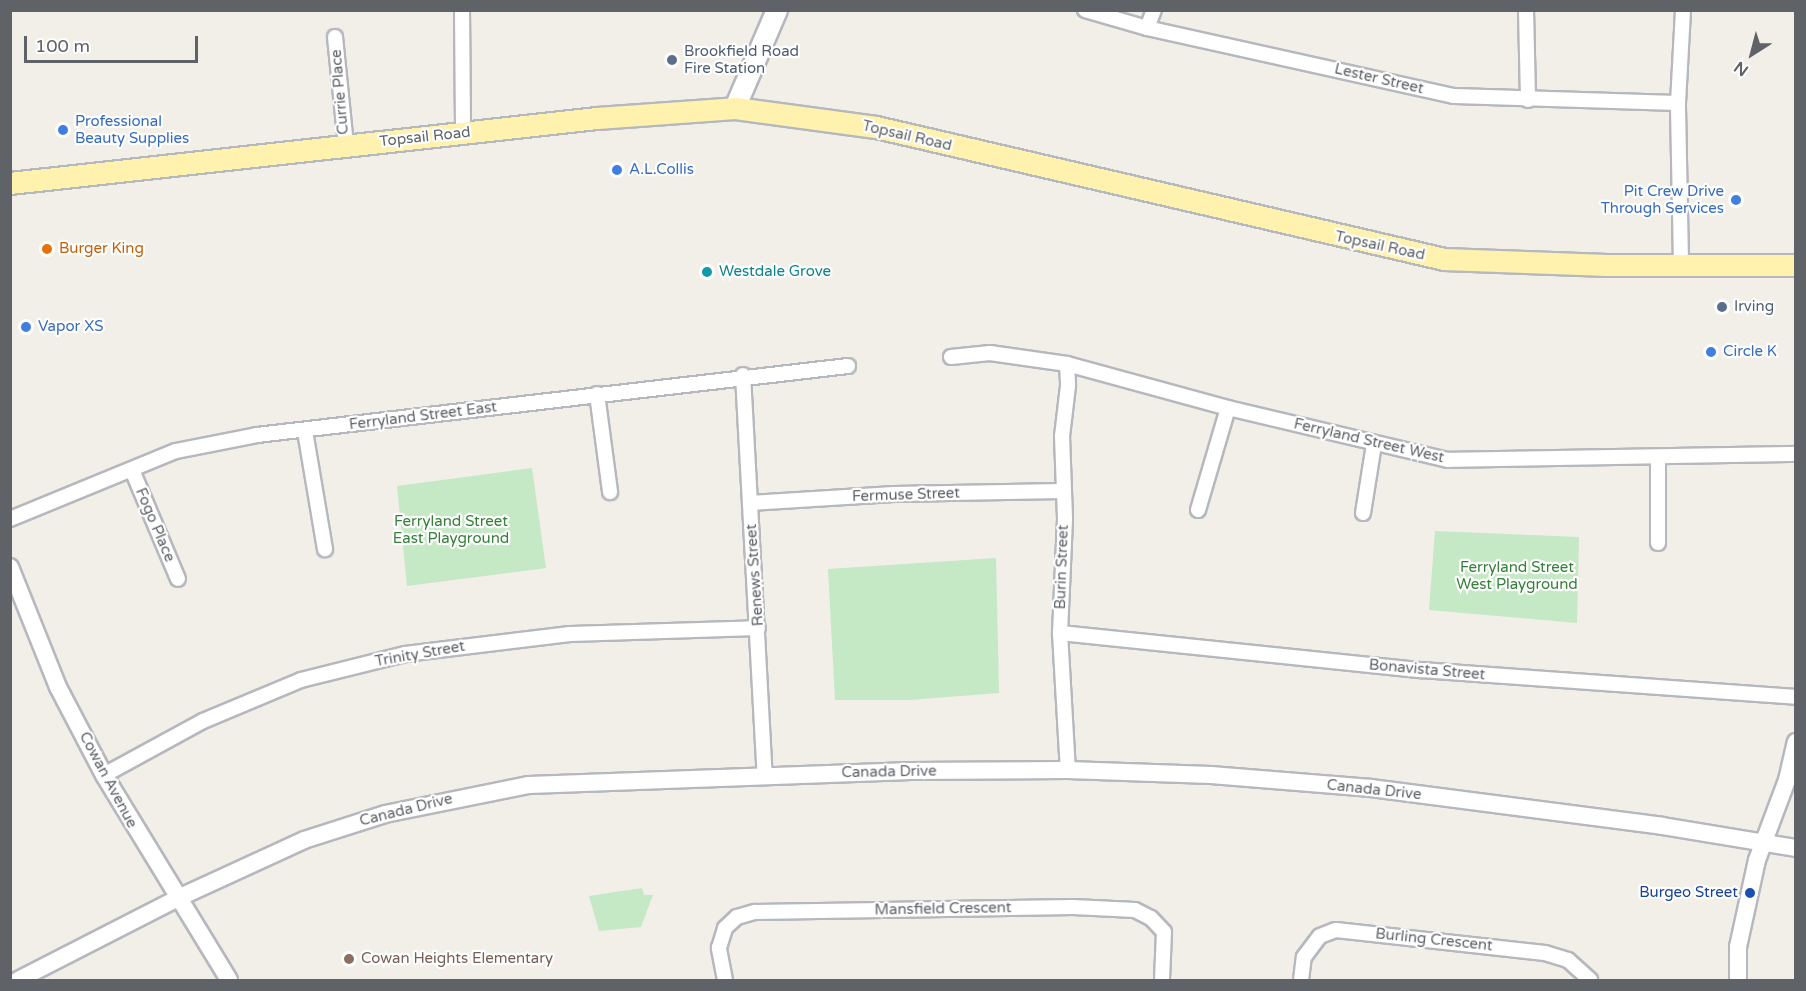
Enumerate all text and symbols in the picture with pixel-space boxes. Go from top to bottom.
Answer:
scale bar [27,24,201,62]
north arrow [1722,24,1782,84]
text: 100 m [35,35,90,57]
place label: Brookfield Road Fire Station [684,42,799,77]
street label: Currie Place [327,49,353,135]
marker: Brookfield Road Fire Station [665,53,679,67]
text: N [1730,57,1753,80]
street label: Lester Street [1333,60,1425,98]
place label: Professional Beauty Supplies [75,112,189,147]
street label: Topsail Road [860,117,954,155]
marker: Professional Beauty Supplies [56,123,70,137]
street label: Topsail Road [379,123,471,151]
place label: A.L.Collis [629,161,694,179]
marker: A.L.Collis [610,163,624,177]
place label: Pit Crew Drive Through Services [1601,182,1724,217]
marker: Pit Crew Drive Through Services [1729,193,1743,207]
street label: Topsail Road [1333,228,1427,264]
place label: Burger King [59,240,144,258]
marker: Burger King [40,242,54,256]
place label: Westdale Grove [719,263,831,281]
marker: Westdale Grove [700,265,714,279]
place label: Irving [1734,298,1774,316]
marker: Irving [1715,300,1729,314]
place label: Vapor XS [38,318,103,336]
marker: Vapor XS [19,320,33,334]
place label: Circle K [1723,343,1777,361]
marker: Circle K [1704,345,1718,359]
street label: Ferryland Street East [348,398,498,434]
street label: Ferryland Street West [1292,415,1446,467]
street label: Fermuse Street [852,484,960,506]
street label: Fogo Place [131,485,179,565]
park label: Ferryland Street East Playground [393,512,509,547]
street label: Renews Street [742,523,768,627]
street label: Burin Street [1052,524,1072,610]
park label: Ferryland Street West Playground [1456,558,1578,593]
street label: Trinity Street [374,637,466,671]
street label: Bonavista Street [1368,656,1486,684]
street label: Cowan Avenue [75,729,141,831]
street label: Canada Drive [841,762,937,782]
street label: Canada Drive [1326,776,1422,804]
street label: Canada Drive [358,790,454,830]
place label: Burgeo Street [1639,884,1738,902]
marker: Burgeo Street [1743,886,1757,900]
street label: Mansfield Crescent [874,899,1012,919]
street label: Burling Crescent [1374,925,1494,955]
place label: Cowan Heights Elementary [361,950,553,968]
marker: Cowan Heights Elementary [342,952,356,966]

